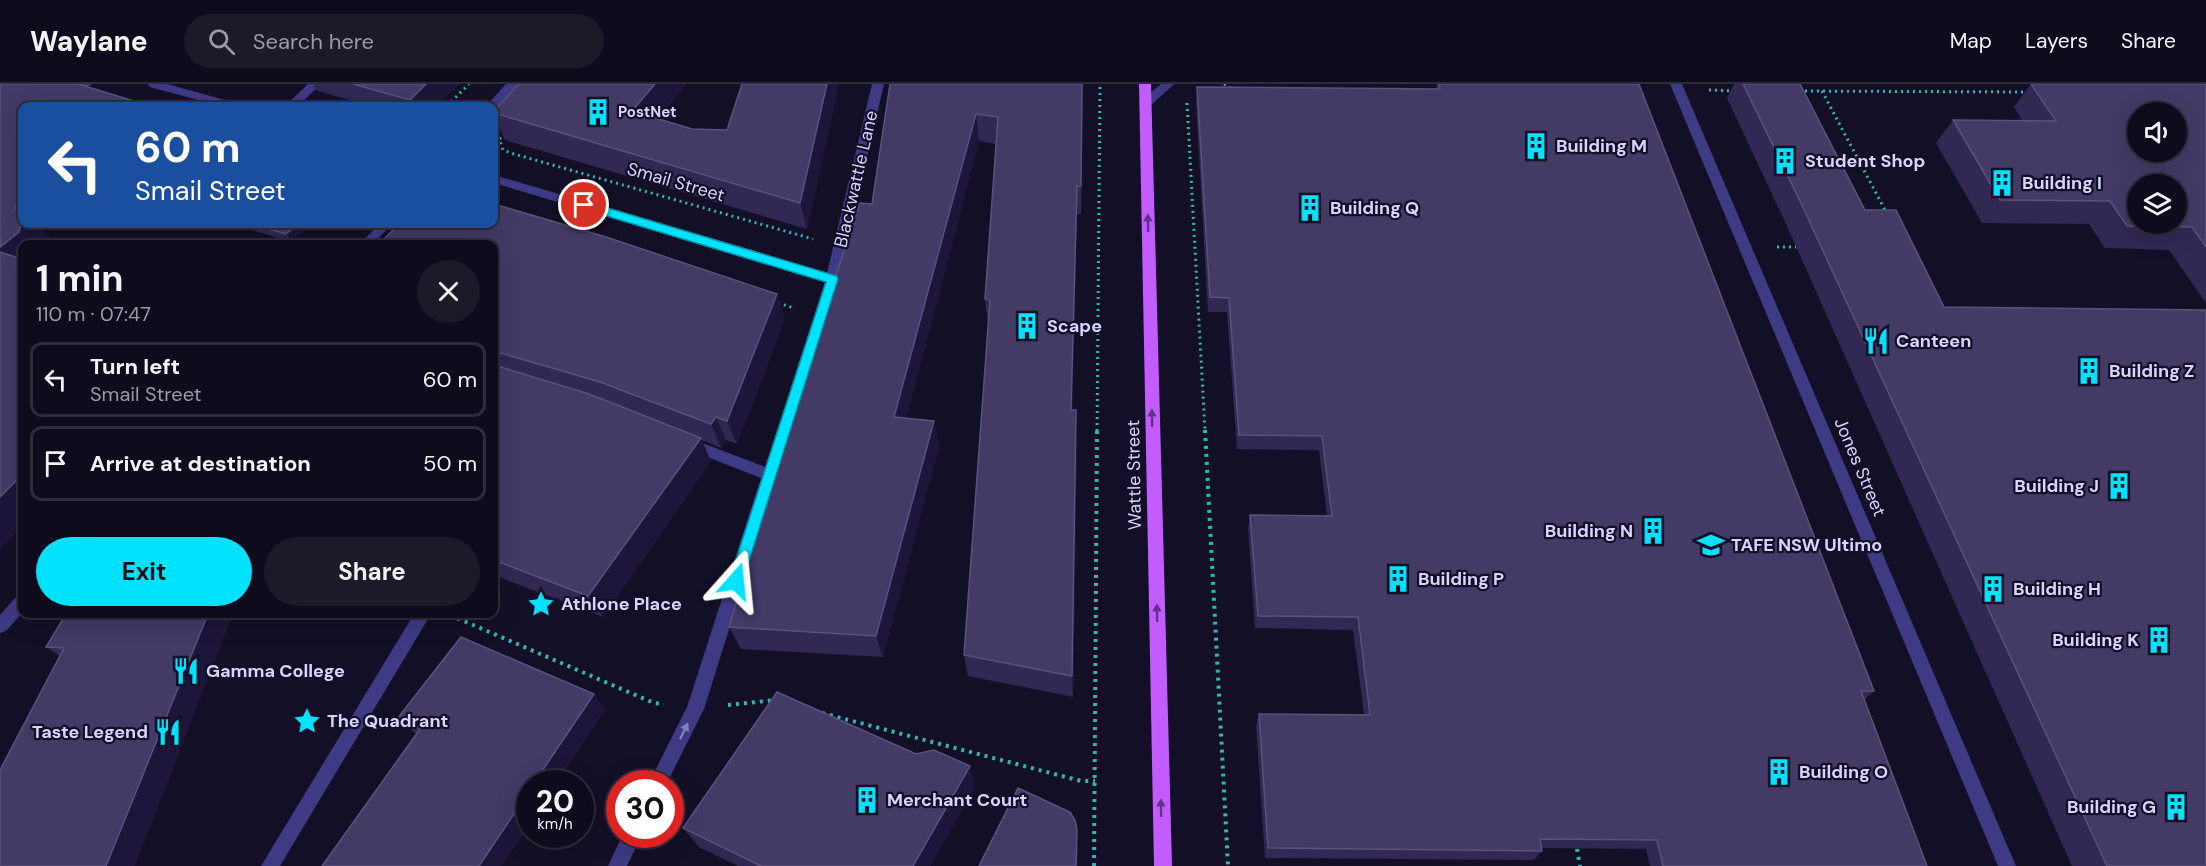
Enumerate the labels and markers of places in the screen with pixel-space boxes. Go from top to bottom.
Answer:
building icon: PostNet [583,97,613,127]
place label: PostNet [618,102,677,122]
building icon: Building M [1521,131,1551,161]
place label: Building M [1556,134,1647,158]
building icon: Student Shop [1770,146,1800,176]
place label: Student Shop [1805,149,1925,173]
building icon: Building I [1987,168,2017,198]
place label: Building I [2022,171,2102,195]
pin [558,179,609,230]
building icon: Building Q [1295,193,1325,223]
place label: Building Q [1330,196,1419,220]
building icon: Scape [1012,311,1042,341]
place label: Scape [1047,314,1102,338]
restaurant icon: Canteen [1861,326,1891,356]
place label: Canteen [1896,329,1971,353]
building icon: Building Z [2074,356,2104,386]
place label: Building Z [2109,359,2194,383]
building icon: Building J [2104,471,2134,501]
place label: Building J [2014,474,2099,498]
building icon: Building N [1638,516,1668,546]
place label: Building N [1545,519,1633,543]
school or university icon: TAFE NSW Ultimo [1696,530,1726,560]
place label: TAFE NSW Ultimo [1731,533,1882,557]
building icon: Building P [1383,564,1413,594]
place label: Building P [1418,567,1504,591]
building icon: Building H [1978,574,2008,604]
place label: Building H [2013,577,2101,601]
place icon: Athlone Place [526,589,556,619]
place label: Athlone Place [561,592,682,616]
building icon: Building K [2144,625,2174,655]
place label: Building K [2052,628,2139,652]
restaurant icon: Gamma College [171,656,201,686]
place label: Gamma College [206,659,345,683]
place icon: The Quadrant [292,706,322,736]
place label: The Quadrant [327,709,448,733]
restaurant icon: Taste Legend [153,717,183,747]
place label: Taste Legend [32,720,148,744]
building icon: Building O [1764,757,1794,787]
place label: Building O [1799,760,1888,784]
building icon: Merchant Court [852,785,882,815]
place label: Merchant Court [887,788,1027,812]
building icon: Building G [2161,792,2191,822]
place label: Building G [2067,795,2156,819]

